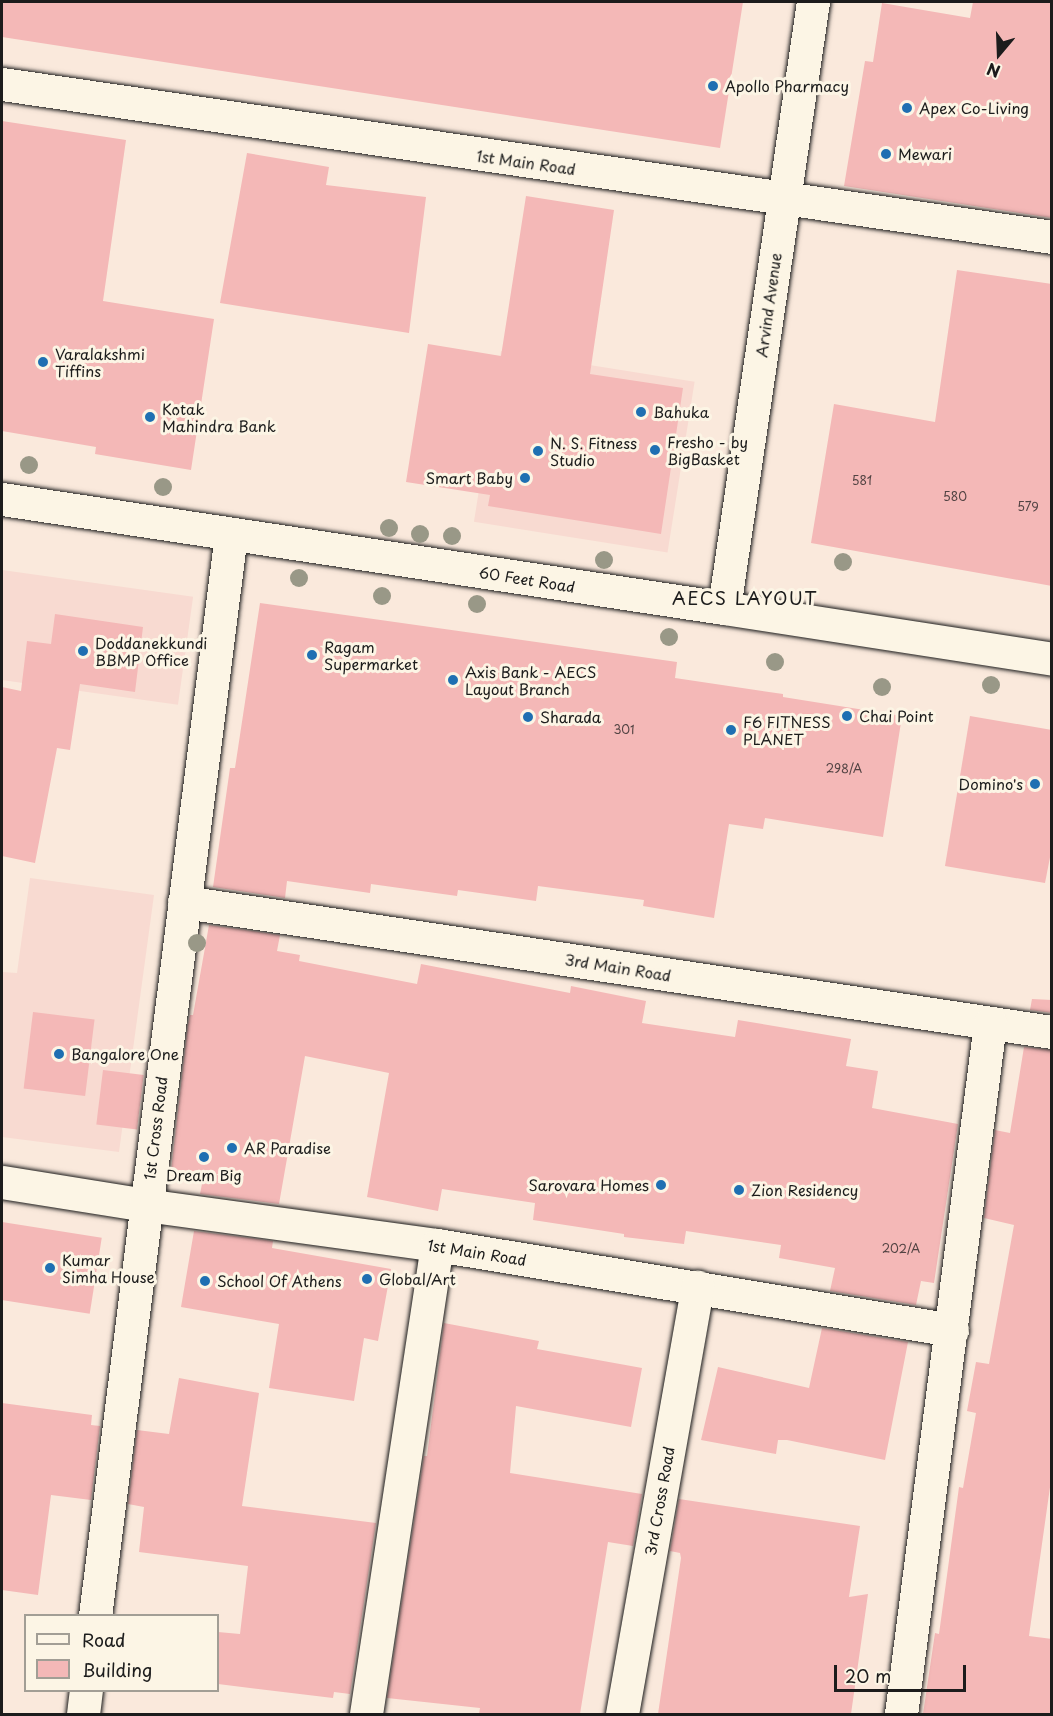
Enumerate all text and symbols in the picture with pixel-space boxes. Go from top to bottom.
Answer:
north arrow [969,24,1029,84]
text: N [983,58,1003,84]
place label: Apollo Pharmacy [725,77,849,95]
marker: Apollo Pharmacy [706,79,720,93]
place label: Apex Co-Living [919,99,1028,117]
marker: Apex Co-Living [900,101,914,115]
place label: Mewari [898,145,952,163]
street label: 1st Main Road [474,146,578,178]
marker: Mewari [879,147,893,161]
street label: Arvind Avenue [752,251,784,359]
place label: Varalakshmi Tiffins [55,344,145,379]
marker: Varalakshmi Tiffins [36,355,50,369]
place label: Kotak Mahindra Bank [162,399,275,434]
place label: Bahuka [653,403,709,421]
marker: Bahuka [634,405,648,419]
marker: Kotak Mahindra Bank [143,410,157,424]
place label: Fresho - by BigBasket [667,432,748,467]
place label: N. S. Fitness Studio [550,433,638,468]
marker: Fresho - by BigBasket [648,443,662,457]
marker: N. S. Fitness Studio [531,444,545,458]
place label: Smart Baby [426,469,513,487]
marker: Smart Baby [518,471,532,485]
house number: 581 [852,474,872,488]
house number: 580 [943,490,967,504]
house number: 579 [1017,500,1039,514]
street label: 60 Feet Road [477,562,577,596]
district label: AECS LAYOUT [671,587,819,609]
place label: Doddanekkundi BBMP Office [95,633,207,668]
place label: Ragam Supermarket [324,637,418,672]
marker: Doddanekkundi BBMP Office [76,644,90,658]
marker: Ragam Supermarket [305,648,319,662]
place label: Axis Bank - AECS Layout Branch [465,662,598,697]
marker: Axis Bank - AECS Layout Branch [446,673,460,687]
place label: Chai Point [859,707,934,725]
place label: Sharada [540,708,601,726]
marker: Chai Point [840,709,854,723]
marker: Sharada [521,710,535,724]
place label: F6 FITNESS PLANET [743,712,830,747]
house number: 301 [613,723,635,737]
marker: F6 FITNESS PLANET [724,723,738,737]
house number: 298/A [826,762,862,776]
place label: Domino's [959,775,1023,793]
marker: Domino's [1028,777,1042,791]
street label: 3rd Main Road [563,950,673,984]
place label: Bangalore One [71,1045,179,1063]
marker: Bangalore One [52,1047,66,1061]
street label: 1st Cross Road [140,1074,170,1182]
place label: AR Paradise [244,1139,332,1157]
marker: AR Paradise [225,1141,239,1155]
marker: Dream Big [197,1150,211,1164]
place label: Dream Big [166,1166,242,1184]
place label: Sarovara Homes [529,1176,649,1194]
marker: Sarovara Homes [654,1178,668,1192]
place label: Zion Residency [751,1181,858,1199]
marker: Zion Residency [732,1183,746,1197]
street label: 1st Main Road [425,1235,529,1269]
house number: 202/A [882,1242,920,1256]
place label: Kumar Simha House [62,1250,156,1285]
marker: Kumar Simha House [43,1261,57,1275]
place label: Global/Art [379,1270,456,1288]
place label: School Of Athens [217,1272,342,1290]
marker: Global/Art [360,1272,374,1286]
marker: School Of Athens [198,1274,212,1288]
street label: 3rd Cross Road [640,1445,678,1557]
legend [24,1614,219,1692]
text: Road [82,1626,126,1653]
scale bar [837,1653,969,1691]
text: Building [82,1656,152,1683]
text: 20 m [845,1662,891,1689]

